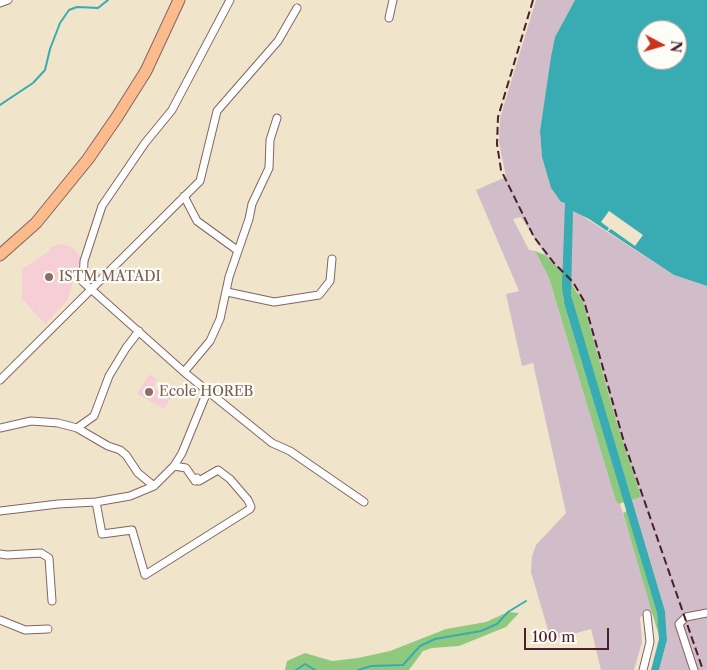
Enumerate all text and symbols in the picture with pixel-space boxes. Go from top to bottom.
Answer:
north arrow [637,20,687,70]
text: N [666,39,686,53]
place label: ISTM MATADI [59,269,161,285]
marker: ISTM MATADI [43,271,55,283]
place label: Ecole HOREB [159,384,253,400]
marker: Ecole HOREB [143,386,155,398]
scale bar [527,618,612,650]
text: 100 m [532,627,575,646]

